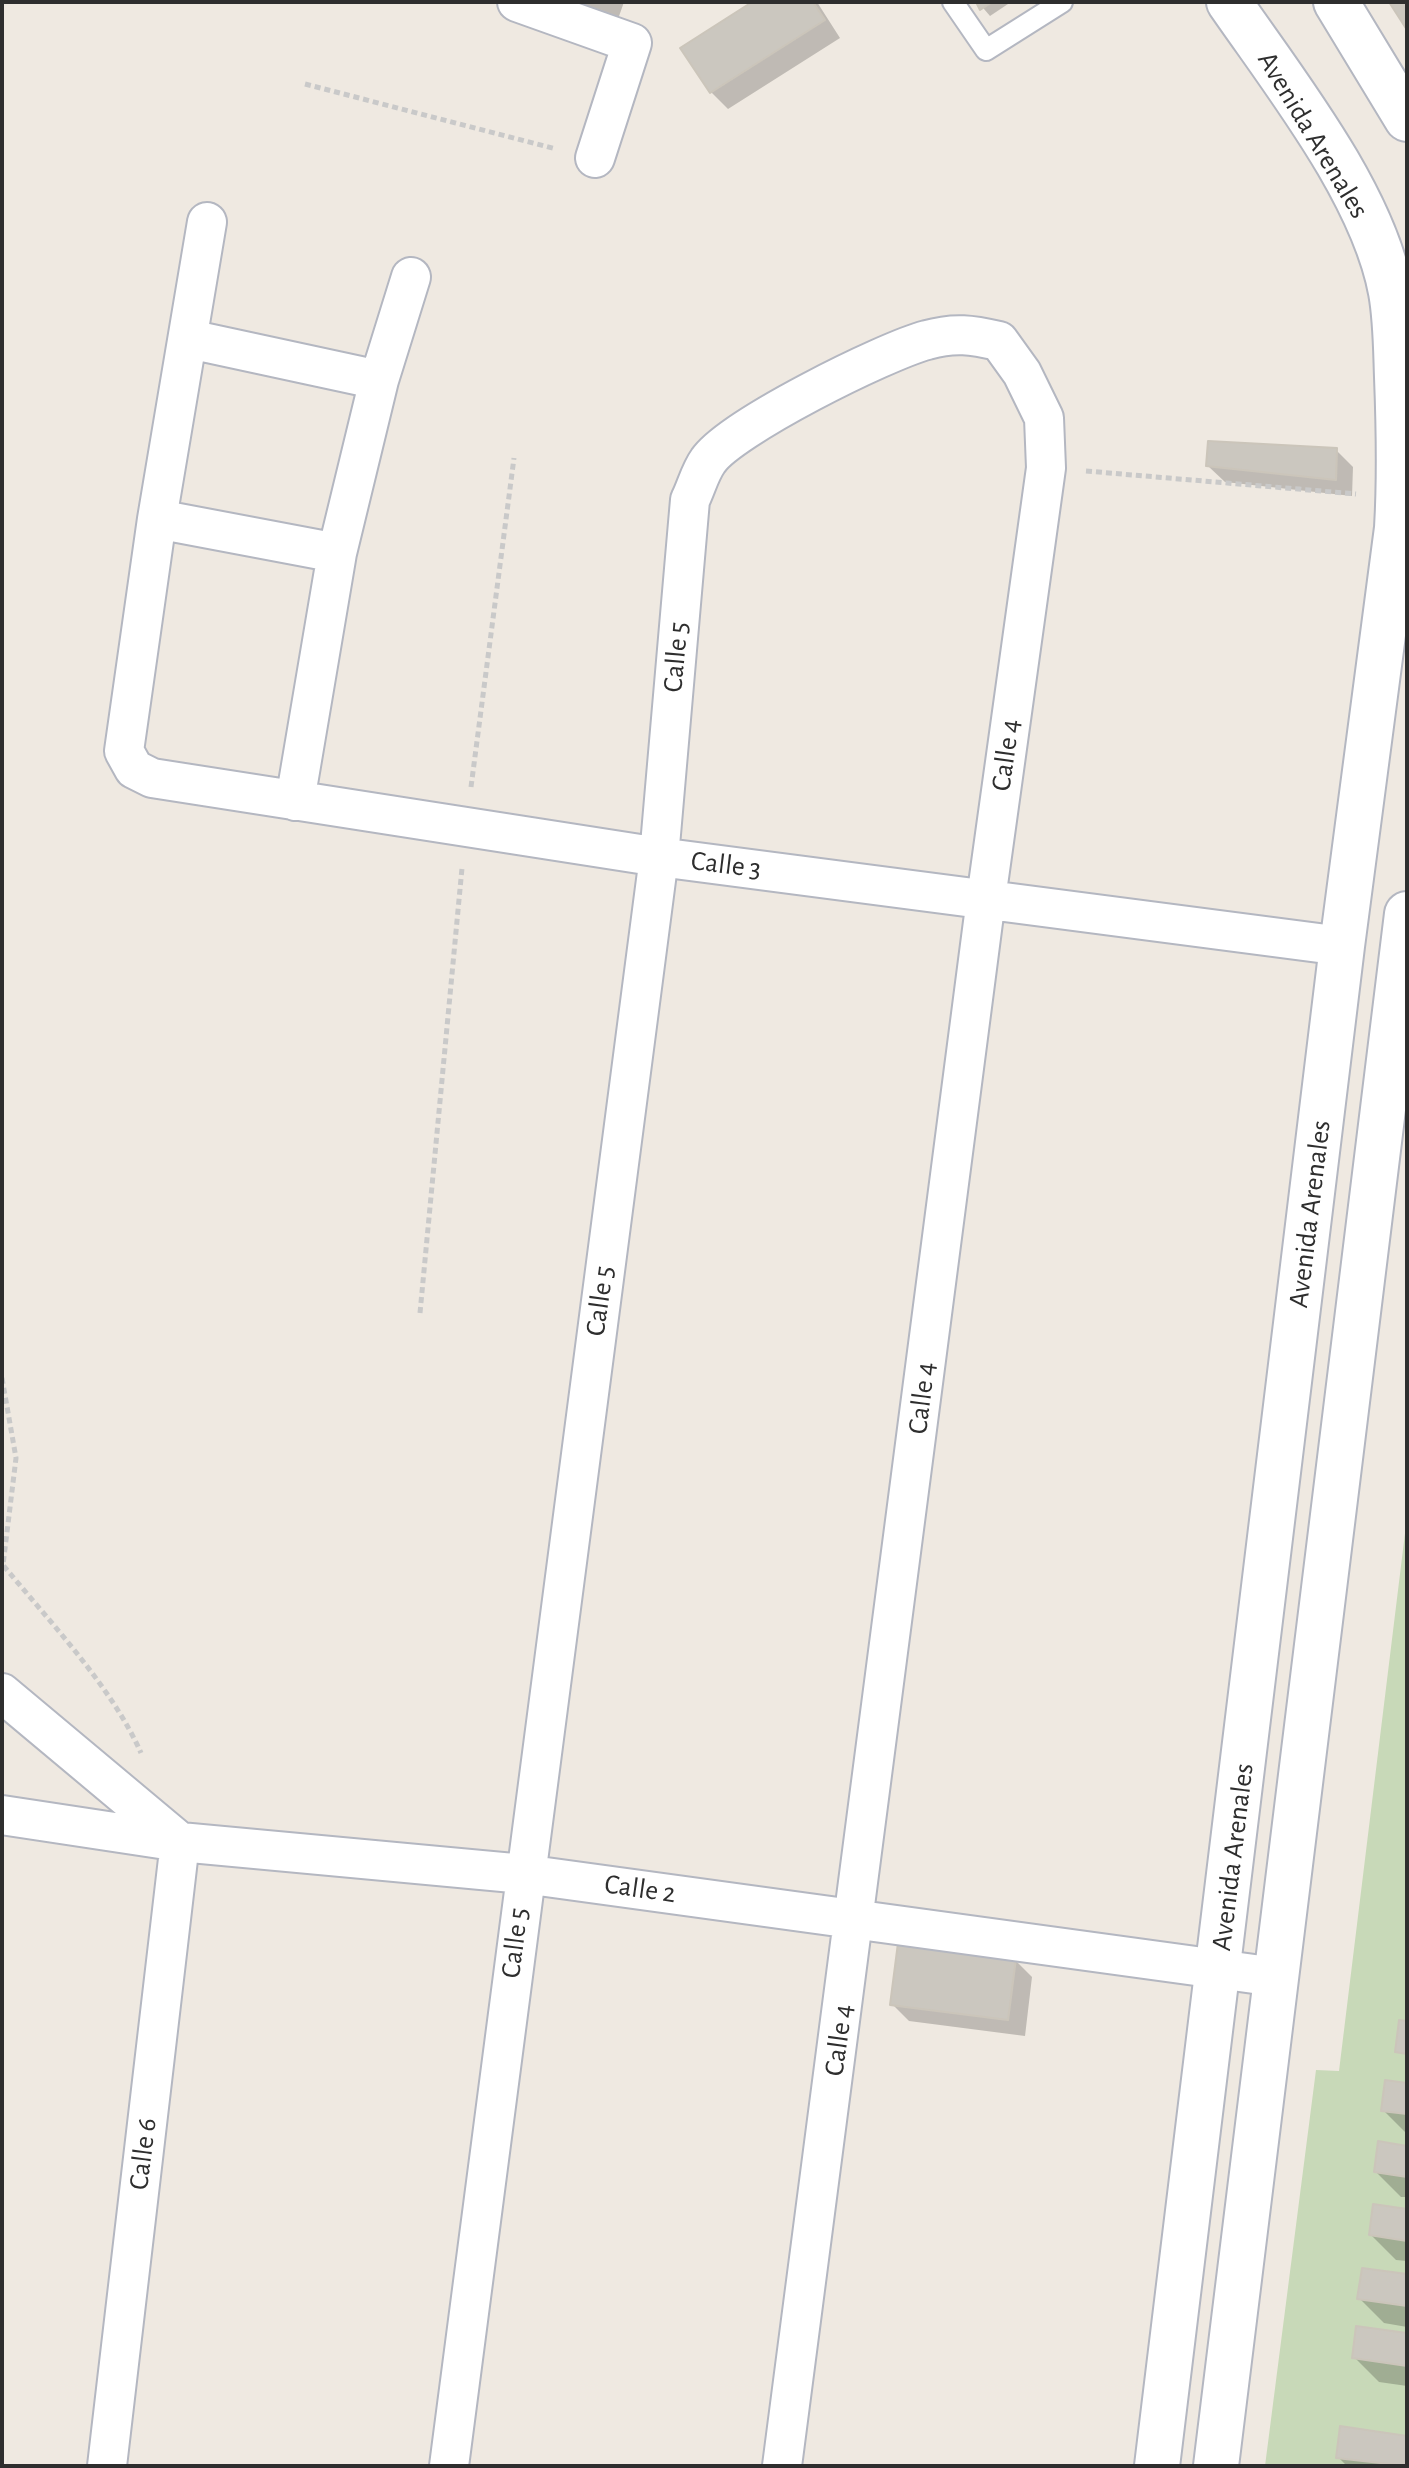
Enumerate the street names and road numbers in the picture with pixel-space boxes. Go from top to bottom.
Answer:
street label: Avenida Arenales [1250,45,1376,225]
street label: Calle 5 [656,620,696,694]
street label: Calle 4 [984,717,1028,793]
street label: Calle 3 [689,844,763,886]
street label: Avenida Arenales [1282,1118,1338,1310]
street label: Calle 5 [578,1264,622,1338]
street label: Calle 4 [901,1360,943,1436]
street label: Avenida Arenales [1205,1761,1261,1953]
street label: Calle 2 [602,1867,678,1911]
street label: Calle 5 [494,1906,536,1980]
street label: Calle 4 [817,2002,861,2078]
street label: Calle 6 [122,2116,164,2192]

